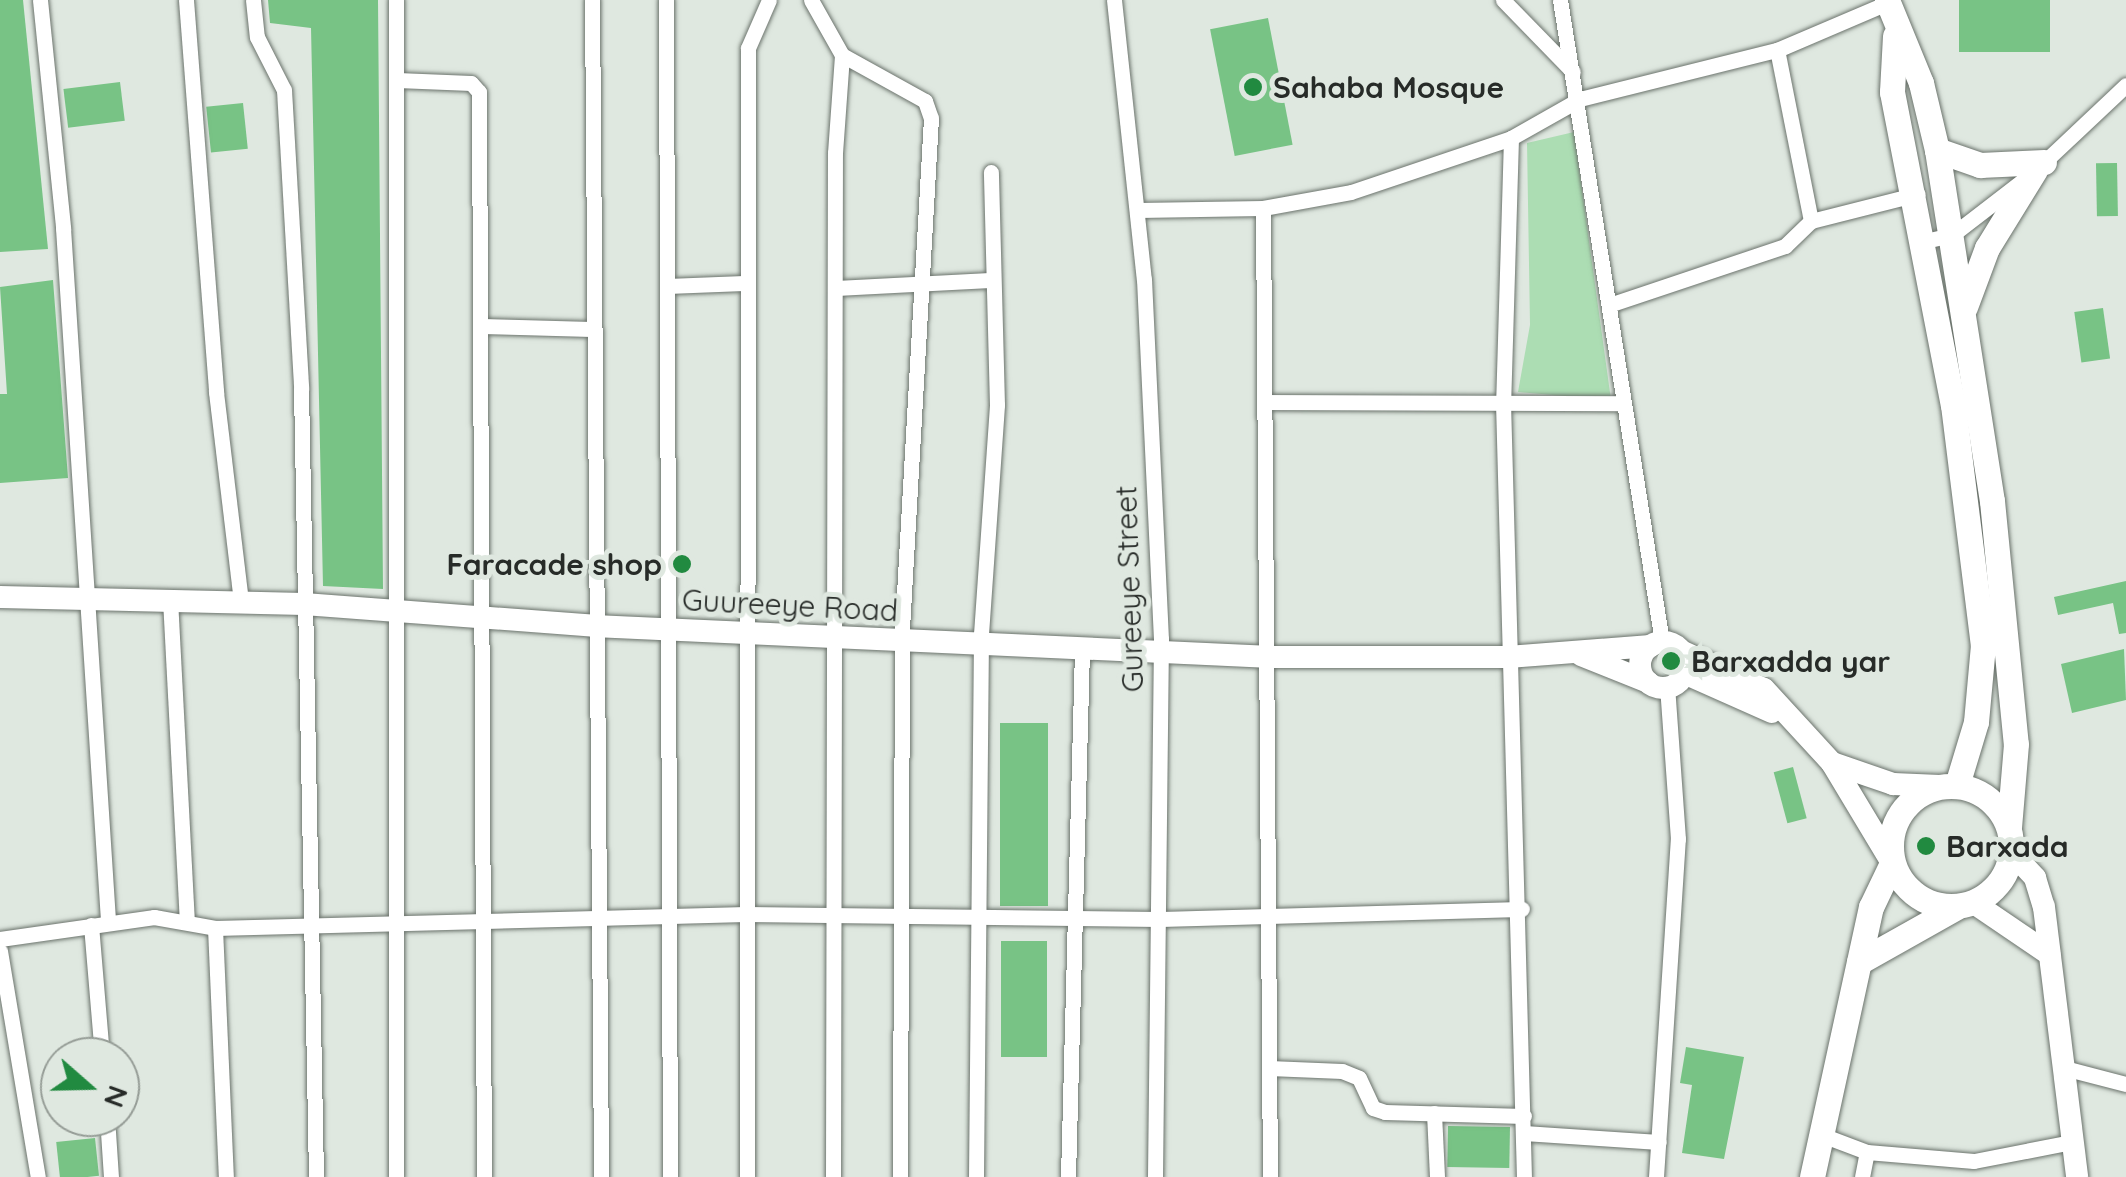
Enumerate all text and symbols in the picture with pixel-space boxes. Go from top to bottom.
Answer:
place label: Sahaba Mosque [1273,69,1504,105]
marker: Sahaba Mosque [1242,76,1264,98]
street label: Gureeye Street [1107,485,1151,693]
place label: Faracade shop [446,546,662,582]
marker: Faracade shop [671,553,693,575]
street label: Guureeye Road [681,581,899,629]
place label: Barxadda yar [1691,643,1890,679]
marker: Barxadda yar [1660,650,1682,672]
place label: Barxada [1946,828,2069,864]
marker: Barxada [1915,835,1937,857]
north arrow [40,1037,140,1137]
text: N [97,1081,137,1112]

